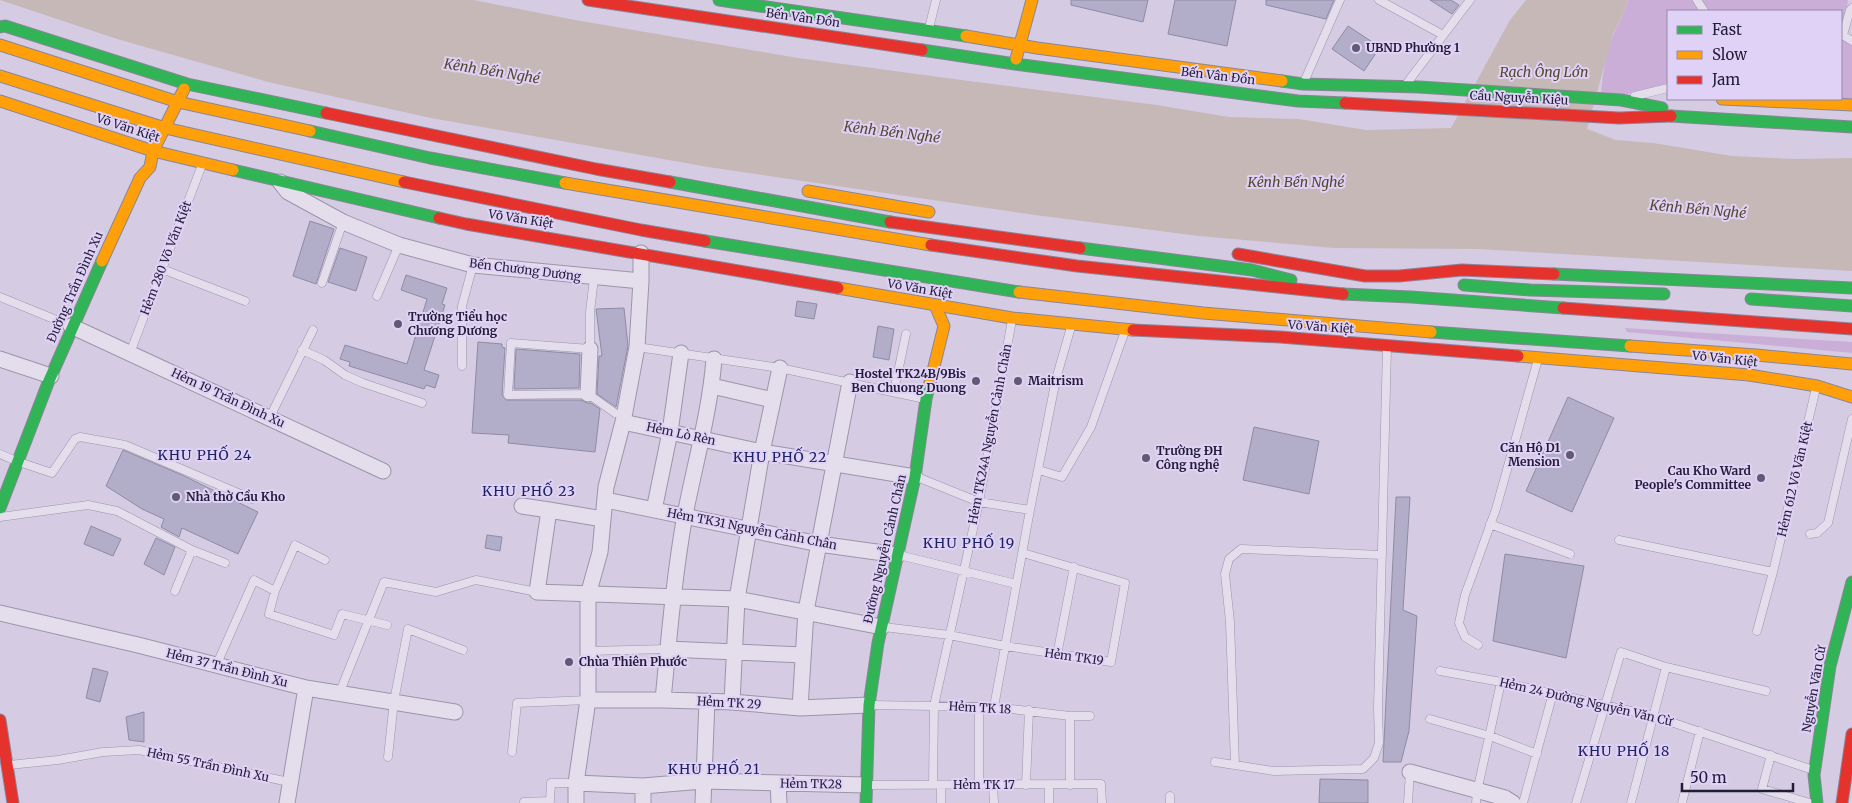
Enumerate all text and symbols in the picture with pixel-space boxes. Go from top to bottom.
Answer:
street label: Bến Vân Đồn [765,5,841,30]
legend [1667,10,1842,100]
text: Fast [1712,20,1742,39]
place label: UBND Phường 1 [1366,40,1460,55]
marker: UBND Phường 1 [1350,42,1362,54]
text: Slow [1712,45,1747,64]
water label: Kênh Bến Nghé [442,54,542,88]
water label: Rạch Ông Lớn [1500,63,1588,81]
street label: Bến Vân Đồn [1180,64,1256,88]
text: Jam [1711,70,1740,89]
street label: Cầu Nguyễn Kiệu [1469,87,1569,108]
street label: Võ Văn Kiệt [94,110,162,145]
water label: Kênh Bến Nghé [842,117,942,147]
water label: Kênh Bến Nghé [1247,173,1345,191]
water label: Kênh Bến Nghé [1648,196,1748,222]
street label: Hẻm 280 Võ Văn Kiệt [137,198,194,317]
street label: Võ Văn Kiệt [486,206,555,231]
street label: Đường Trần Ðình Xu [43,229,106,345]
street label: Bến Chương Dương [468,255,583,284]
street label: Võ Văn Kiệt [885,275,954,302]
place label: Trường Tiểu học Chương Dương [408,309,507,338]
street label: Võ Văn Kiệt [1287,317,1355,336]
marker: Trường Tiểu học Chương Dương [392,318,404,330]
street label: Hẻm TK24A Nguyễn Cảnh Chân [965,342,1014,525]
street label: Võ Văn Kiệt [1690,347,1759,369]
street label: Hẻm 19 Trần Ðình Xu [169,365,288,431]
place label: Hostel TK24B/9Bis Ben Chuong Duong [851,366,966,395]
place label: Maitrism [1028,373,1084,388]
marker: Hostel TK24B/9Bis Ben Chuong Duong [970,375,982,387]
marker: Maitrism [1012,375,1024,387]
street label: Hẻm Lò Rèn [645,419,717,448]
street label: Hẻm 612 Võ Văn Kiệt [1774,419,1815,538]
place label: Căn Hộ D1 Mension [1500,440,1560,469]
place label: Trường ĐH Công nghệ [1156,443,1223,472]
district label: KHU PHỐ 24 [158,444,252,464]
district label: KHU PHỐ 22 [733,446,827,466]
marker: Căn Hộ D1 Mension [1564,449,1576,461]
marker: Trường ĐH Công nghệ [1140,452,1152,464]
place label: Cau Kho Ward People's Committee [1635,463,1752,492]
marker: Cau Kho Ward People's Committee [1755,472,1767,484]
street label: Đường Nguyễn Cảnh Chân [860,473,909,625]
district label: KHU PHỐ 23 [482,480,576,500]
place label: Nhà thờ Cầu Kho [186,489,285,504]
marker: Nhà thờ Cầu Kho [170,491,182,503]
street label: Hẻm TK31 Nguyễn Cảnh Chân [666,505,838,552]
district label: KHU PHỐ 19 [923,532,1015,552]
street label: Nguyễn Văn Cừ [1798,643,1829,733]
street label: Hẻm 37 Trần Ðình Xu [165,645,290,690]
street label: Hẻm TK19 [1044,645,1105,668]
place label: Chùa Thiên Phước [579,654,687,669]
marker: Chùa Thiên Phước [563,656,575,668]
street label: Hẻm 24 Đường Nguyễn Văn Cừ [1498,674,1676,729]
street label: Hẻm TK 29 [696,693,762,712]
street label: Hẻm TK 18 [948,698,1012,717]
district label: KHU PHỐ 18 [1578,740,1670,760]
street label: Hẻm 55 Trần Ðình Xu [146,744,271,785]
district label: KHU PHỐ 21 [668,758,760,778]
scale bar [1682,760,1793,792]
text: 50 m [1690,768,1727,787]
street label: Hẻm TK28 [780,775,842,792]
street label: Hẻm TK 17 [953,777,1015,792]

